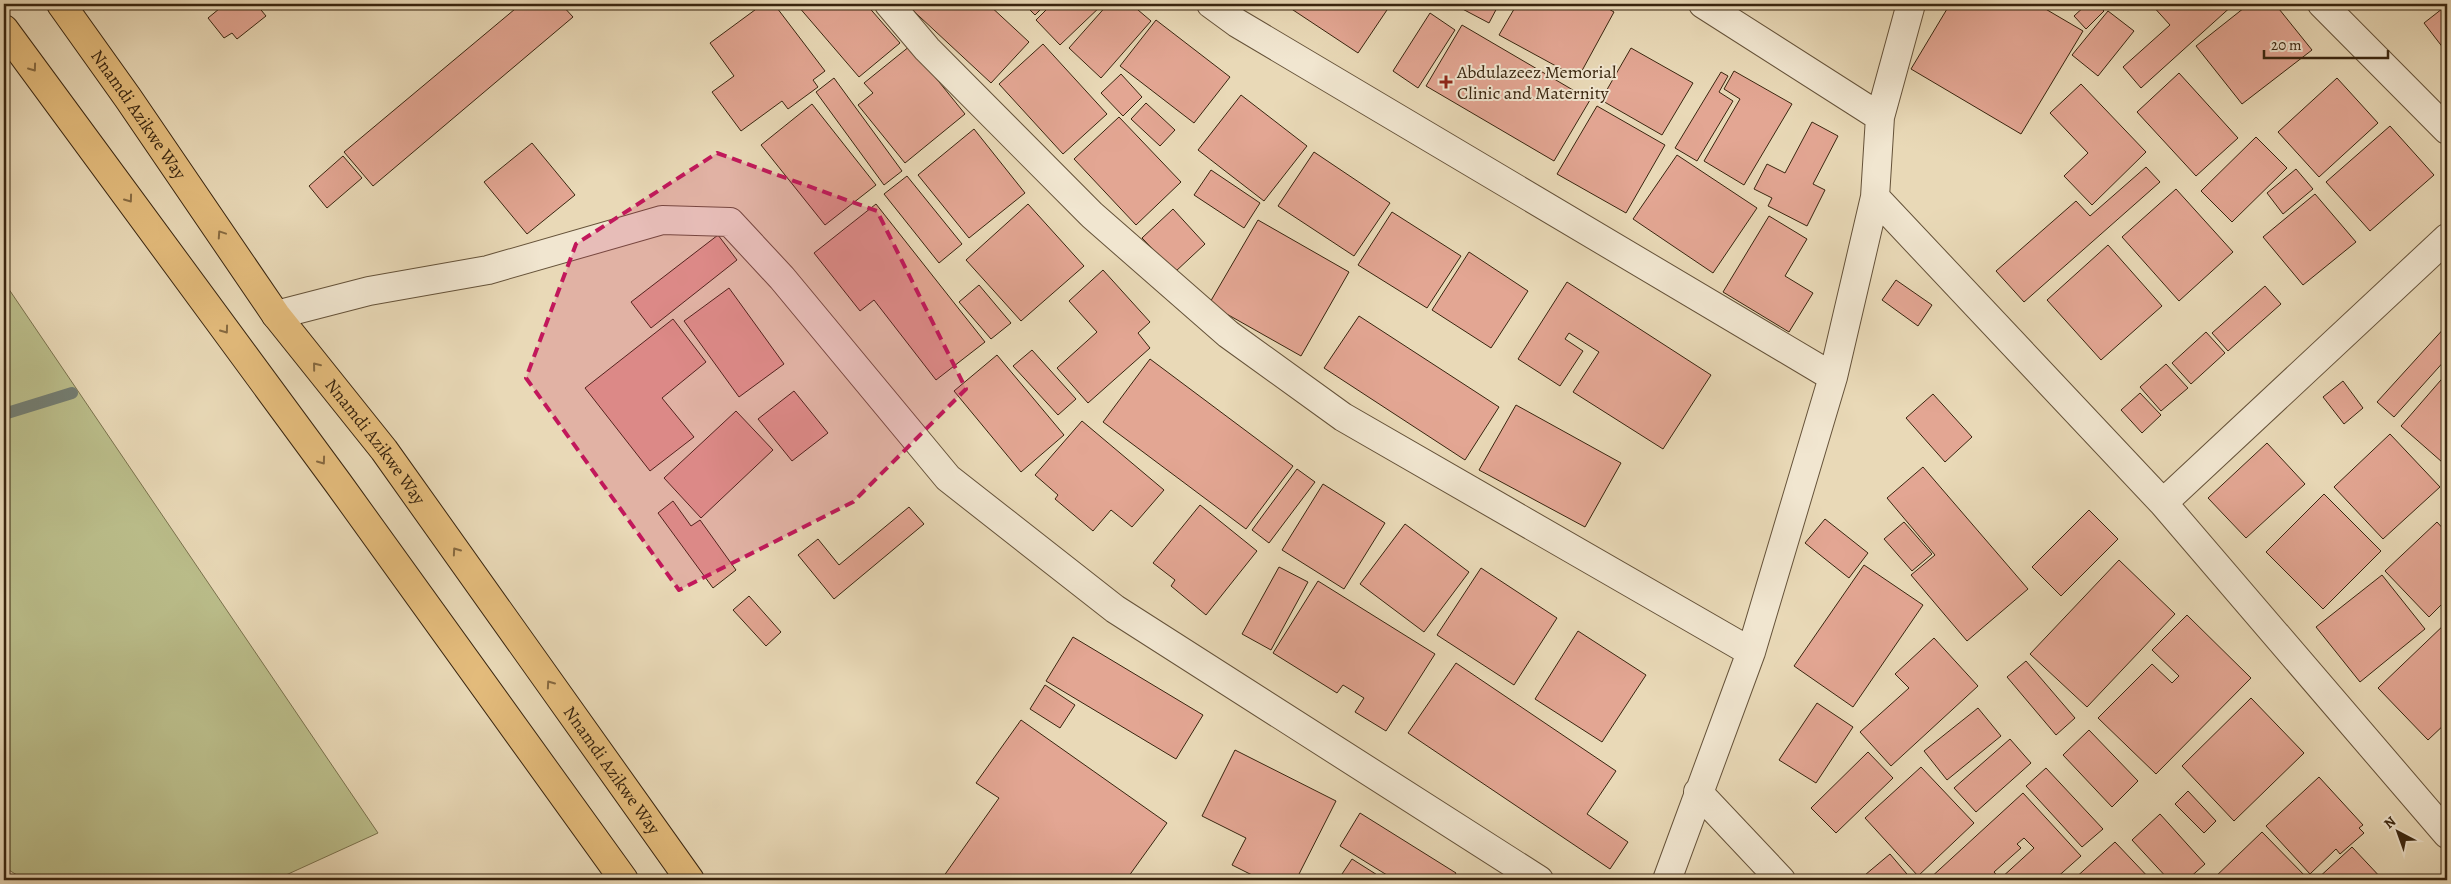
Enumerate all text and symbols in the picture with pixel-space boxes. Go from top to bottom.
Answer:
scale bar [2264,28,2387,60]
text: 20 m [2271,35,2302,55]
street label: Nnamdi Azikwe Way [85,45,192,185]
place label: Abdulazeez Memorial Clinic and Maternity [1456,60,1617,105]
one-way arrow [26,63,36,72]
marker: Abdulazeez Memorial Clinic and Maternity [1439,75,1453,89]
one-way arrow [123,193,132,203]
one-way arrow [218,230,227,240]
one-way arrow [220,324,228,333]
one-way arrow [313,362,322,371]
street label: Nnamdi Azikwe Way [319,374,432,510]
one-way arrow [316,455,325,465]
one-way arrow [453,547,462,557]
one-way arrow [547,680,556,690]
street label: Nnamdi Azikwe Way [558,701,666,840]
north arrow [2374,806,2424,856]
text: N [2380,812,2400,833]

